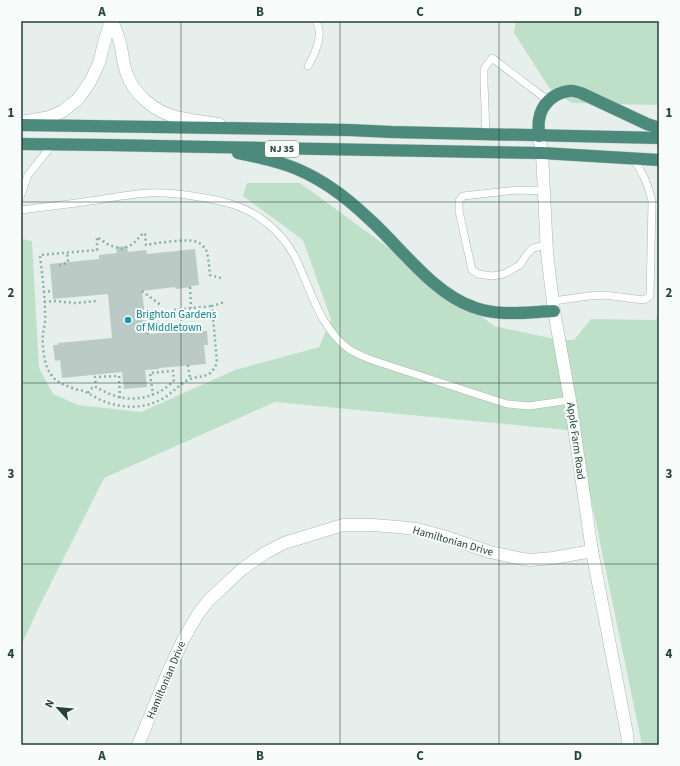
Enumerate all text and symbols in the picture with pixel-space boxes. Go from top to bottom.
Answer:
text: A [97,3,106,21]
text: B [256,3,264,21]
text: C [416,3,424,21]
text: D [574,3,582,21]
text: 1 [8,104,15,122]
text: 1 [666,104,673,122]
road number: NJ 35 [265,141,299,157]
text: 2 [8,284,15,302]
text: 2 [666,284,673,302]
place label: Brighton Gardens of Middletown [136,307,217,335]
marker: Brighton Gardens of Middletown [123,315,133,325]
street label: Apple Farm Road [563,401,589,481]
text: 3 [8,465,15,483]
text: 3 [666,465,673,483]
street label: Hamiltonian Drive [411,522,496,560]
street label: Hamiltonian Drive [143,638,189,721]
text: 4 [8,645,15,663]
text: 4 [666,645,673,663]
north arrow [38,688,78,728]
text: N [41,697,58,710]
text: A [97,747,106,765]
text: B [256,747,264,765]
text: C [416,747,424,765]
text: D [574,747,582,765]

